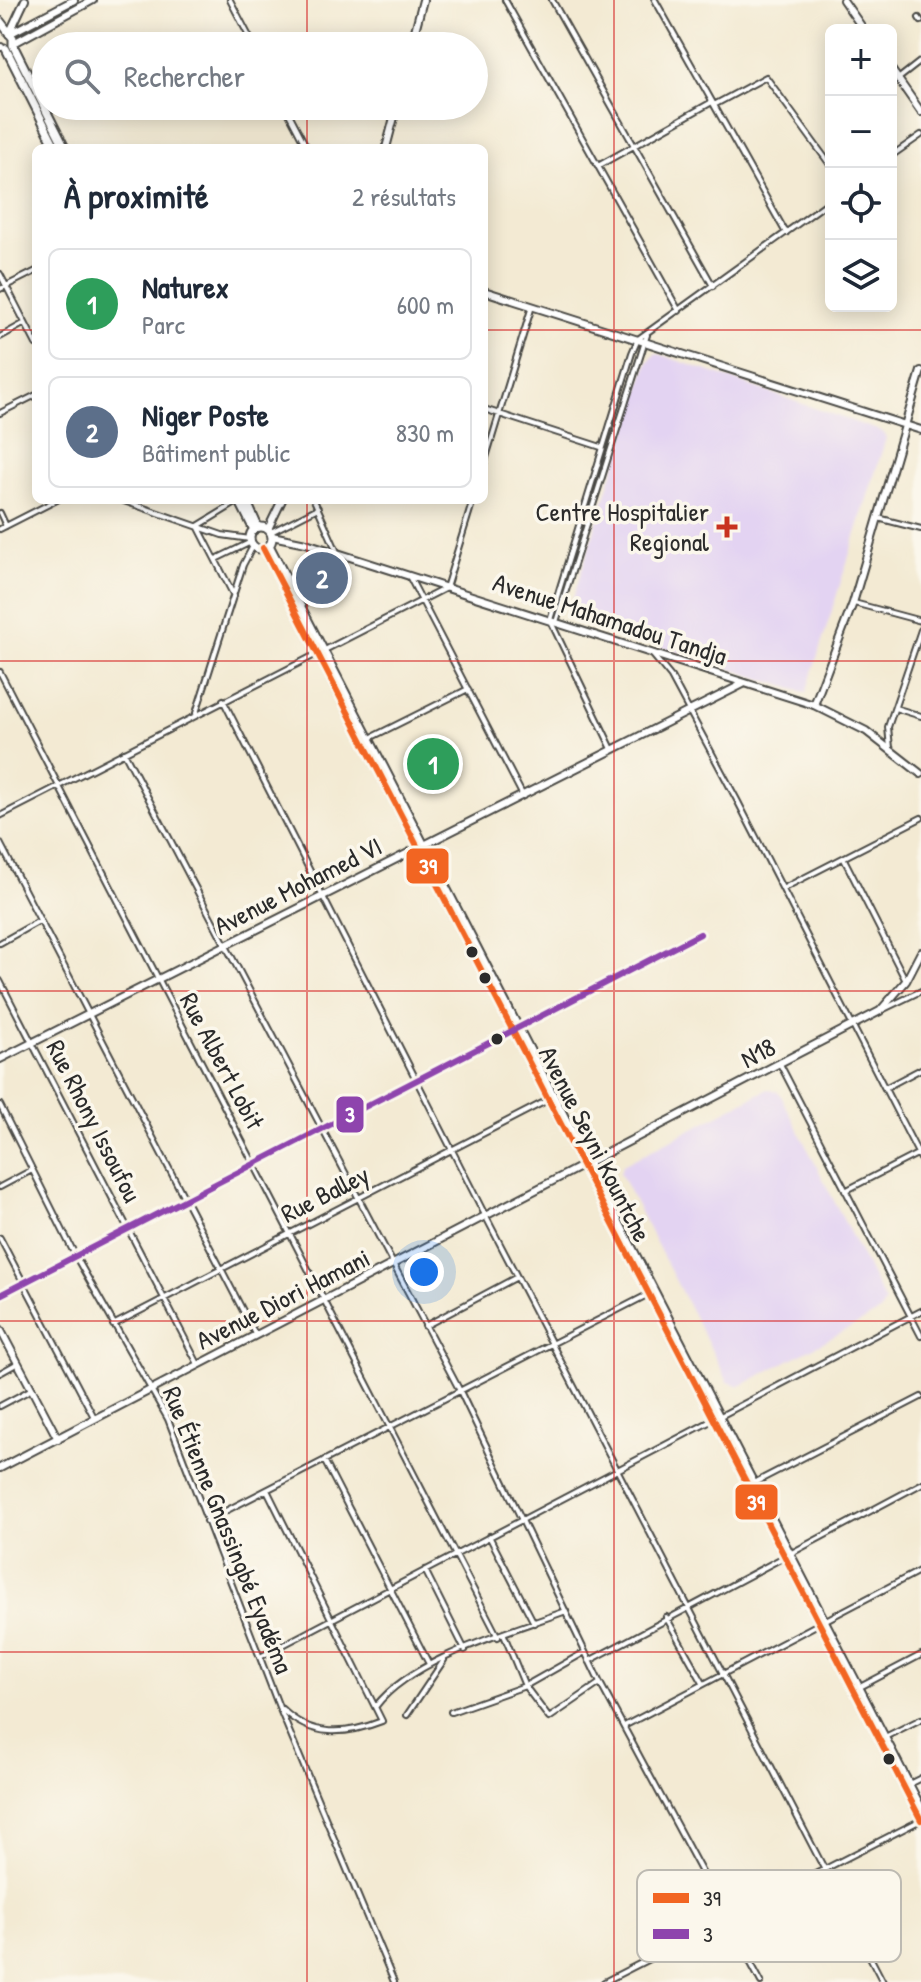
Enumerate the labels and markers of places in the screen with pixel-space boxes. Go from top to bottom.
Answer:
place label: Centre Hospitalier Regional [536,494,709,559]
marker: Centre Hospitalier Regional [716,516,738,538]
pin: 2 [296,548,348,608]
pin: 1 [407,734,459,794]
unlabelled marker [464,944,480,960]
unlabelled marker [477,970,493,986]
unlabelled marker [489,1031,505,1047]
unlabelled marker [881,1751,897,1767]

